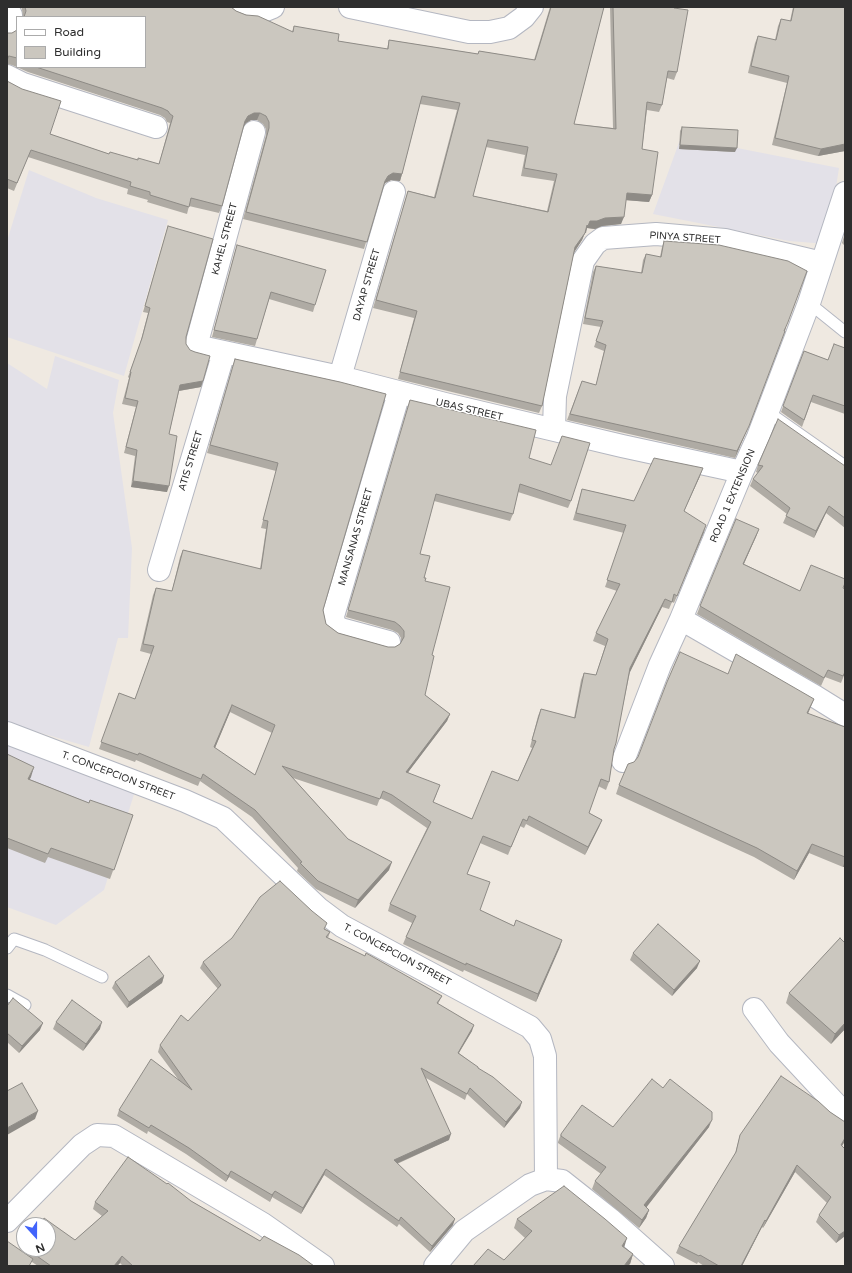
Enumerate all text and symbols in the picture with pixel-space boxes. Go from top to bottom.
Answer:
legend [16,16,146,68]
text: Road [54,25,84,39]
text: Building [54,45,101,59]
street label: KAHEL STREET [210,202,240,276]
street label: PINYA STREET [649,230,721,246]
street label: DAYAP STREET [351,247,383,323]
street label: UBAS STREET [434,396,504,424]
street label: ATIS STREET [176,429,206,493]
street label: ROAD 1 EXTENSION [708,447,758,545]
street label: MANSANAS STREET [336,487,376,587]
street label: T. CONCEPCION STREET [60,749,176,803]
street label: T. CONCEPCION STREET [341,922,453,988]
north arrow [16,1217,56,1257]
text: N [34,1240,47,1255]

